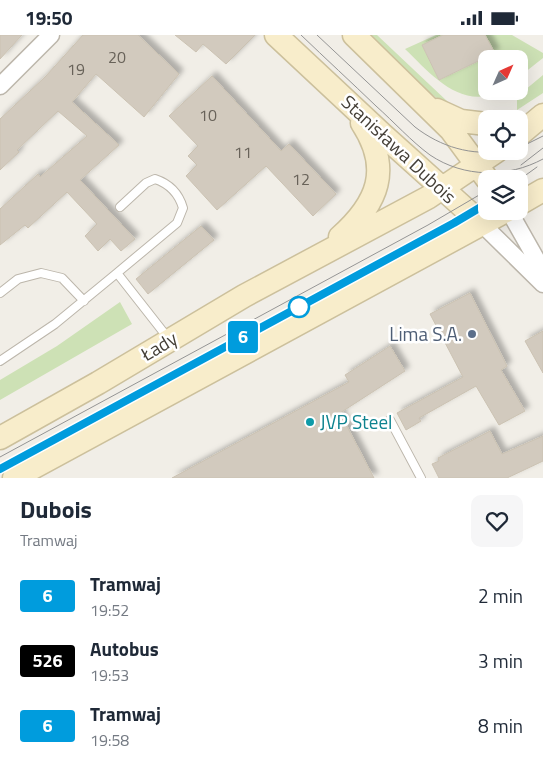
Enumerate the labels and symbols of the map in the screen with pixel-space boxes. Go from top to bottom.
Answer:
house number: 20 [108,45,126,69]
north arrow [478,50,528,100]
house number: 19 [67,57,85,81]
street label: Stanisława Dubois [335,87,464,210]
house number: 10 [199,103,217,127]
house number: 11 [234,140,252,164]
house number: 12 [292,167,310,191]
unlabelled marker [288,296,310,318]
place label: Lima S.A. [389,319,462,348]
line badge: 6 [227,321,259,353]
street label: Łady [134,323,182,368]
marker: Lima S.A. [466,328,478,340]
place label: JVP Steel [320,407,392,436]
marker: JVP Steel [304,416,316,428]

